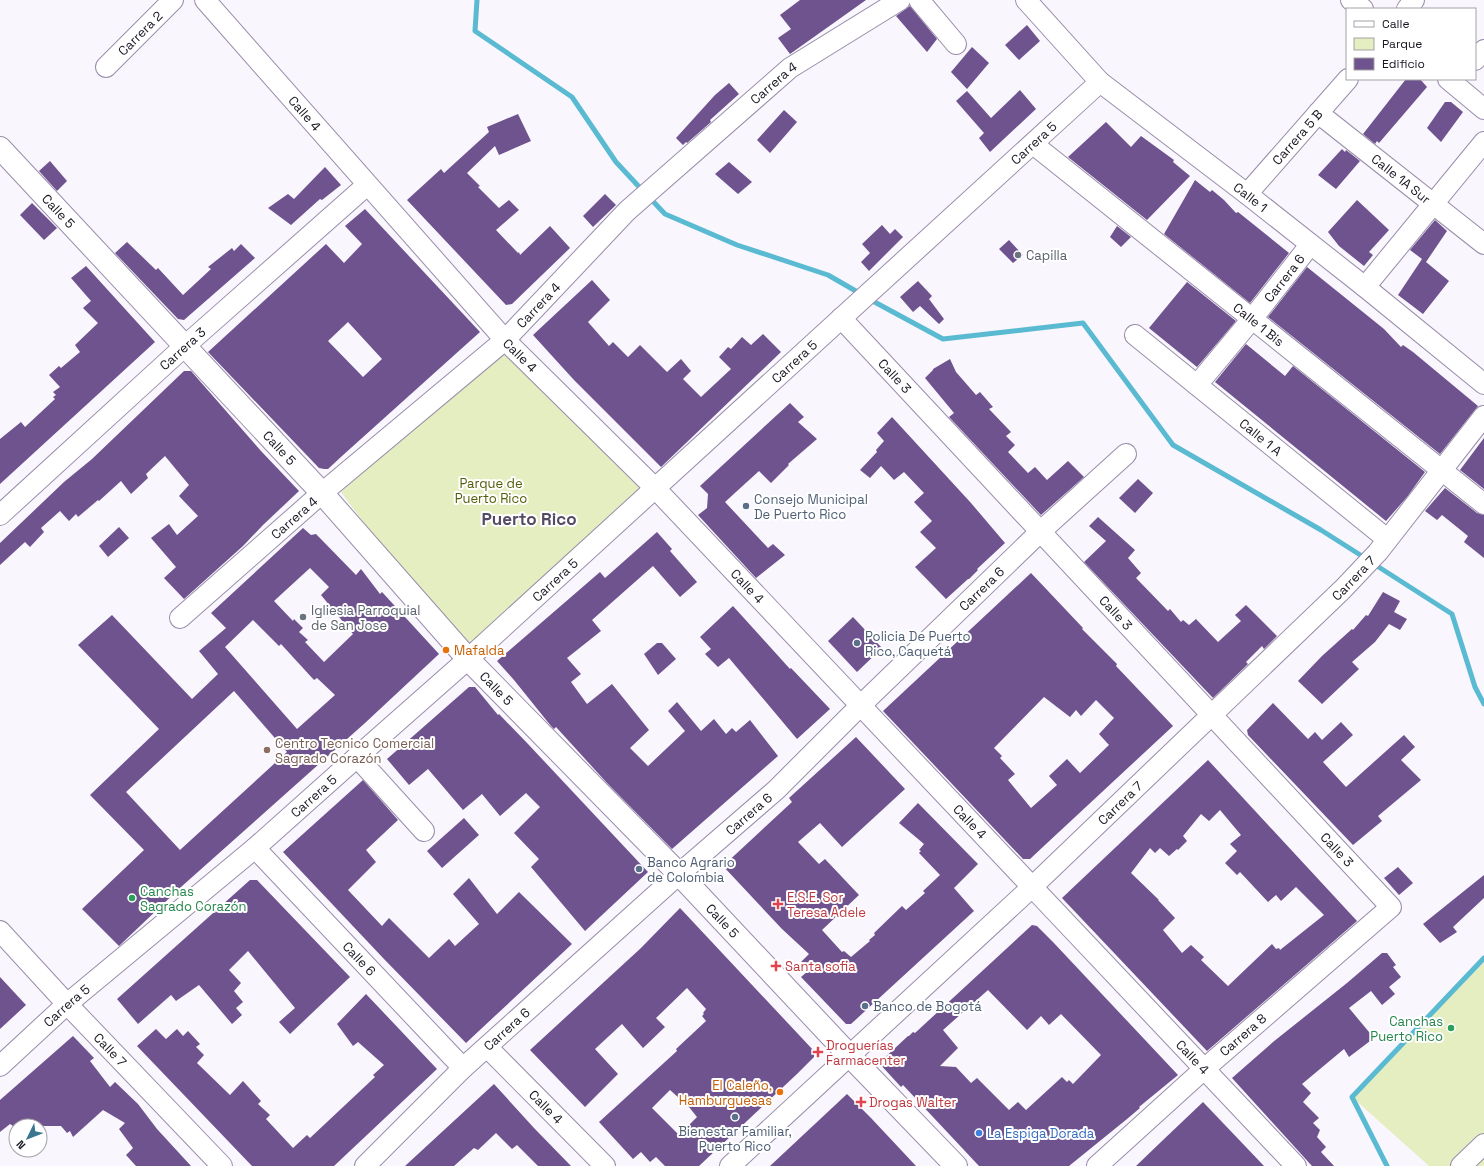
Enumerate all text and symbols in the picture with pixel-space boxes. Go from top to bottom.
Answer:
street label: Carrera 2 [114,7,166,59]
legend [1346,8,1476,80]
text: Calle [1382,16,1410,32]
text: Parque [1382,36,1422,52]
text: Edificio [1382,56,1425,72]
street label: Carrera 4 [746,57,800,108]
street label: Calle 4 [285,92,325,134]
street label: Carrera 5 B [1268,106,1326,168]
street label: Carrera 5 [1007,117,1060,168]
street label: Calle 1A Sur [1368,150,1434,207]
street label: Calle 1 [1230,178,1271,216]
street label: Calle 5 [38,190,79,232]
place label: Capilla [1026,247,1068,264]
marker: Capilla [1013,250,1023,260]
street label: Carrera 6 [1260,250,1308,306]
street label: Carrera 4 [513,278,564,331]
street label: Calle 1 Bis [1230,299,1288,350]
street label: Carrera 3 [156,323,209,374]
street label: Calle 4 [500,335,541,376]
street label: Carrera 5 [768,336,821,387]
street label: Calle 3 [875,355,915,397]
street label: Calle 1 A [1236,415,1286,459]
street label: Calle 5 [260,427,300,469]
park label: Parque de Puerto Rico [455,475,527,507]
place label: Consejo Municipal De Puerto Rico [754,491,868,523]
street label: Carrera 4 [267,492,321,543]
marker: Consejo Municipal De Puerto Rico [741,501,751,511]
district label: Puerto Rico [481,508,577,530]
street label: Carrera 7 [1328,552,1379,604]
street label: Carrera 5 [528,554,582,605]
street label: Carrera 6 [955,563,1008,614]
street label: Calle 4 [727,565,768,607]
street label: Calle 3 [1096,592,1136,633]
place label: Igliesia Parroquial de San Jose [311,602,420,634]
marker: Igliesia Parroquial de San Jose [298,612,308,622]
place label: Policia De Puerto Rico, Caquetá [865,628,971,660]
marker: Policia De Puerto Rico, Caquetá [852,638,862,648]
place label: Mafalda [454,642,505,659]
marker: Mafalda [441,645,451,655]
street label: Calle 5 [476,668,517,709]
place label: Centro Tecnico Comercial Sagrado Corazón [275,735,434,767]
marker: Centro Tecnico Comercial Sagrado Corazón [262,745,272,755]
street label: Carrera 5 [287,771,340,821]
street label: Carrera 7 [1094,777,1146,828]
street label: Carrera 6 [722,789,776,839]
street label: Calle 4 [950,801,991,842]
street label: Calle 3 [1317,829,1358,870]
place label: Banco Agrario de Colombia [647,854,735,886]
marker: Banco Agrario de Colombia [634,864,644,874]
place label: Canchas Sagrado Corazón [140,883,246,915]
place label: E.S.E. Sor Teresa Adele [787,889,866,921]
marker: Canchas Sagrado Corazón [127,893,137,903]
marker: E.S.E. Sor Teresa Adele [772,898,784,910]
street label: Calle 5 [702,900,743,941]
street label: Calle 6 [339,938,380,979]
place label: Santa sofia [785,958,856,975]
marker: Santa sofia [770,960,782,972]
street label: Carrera 5 [40,980,93,1030]
place label: Banco de Bogotá [873,998,982,1015]
marker: Banco de Bogotá [860,1001,870,1011]
street label: Carrera 6 [480,1004,533,1054]
street label: Carrera 8 [1216,1010,1270,1060]
place label: Canchas Puerto Rico [1370,1013,1443,1045]
marker: Canchas Puerto Rico [1446,1023,1456,1033]
street label: Calle 7 [90,1029,131,1070]
street label: Calle 4 [1172,1036,1213,1078]
place label: Droguerías Farmacenter [826,1037,905,1069]
marker: Droguerías Farmacenter [813,1047,823,1057]
place label: El Caleño, Hamburguesas [679,1077,772,1109]
street label: Calle 4 [526,1086,567,1127]
marker: El Caleño, Hamburguesas [775,1087,785,1097]
place label: Drogas Walter [869,1094,957,1111]
marker: Drogas Walter [856,1097,866,1107]
marker: Bienestar Familiar, Puerto Rico [730,1112,740,1122]
north arrow [8,1118,48,1158]
place label: Bienestar Familiar, Puerto Rico [678,1123,792,1155]
place label: La Espiga Dorada [987,1125,1095,1142]
marker: La Espiga Dorada [974,1128,984,1138]
text: N [13,1137,28,1152]

